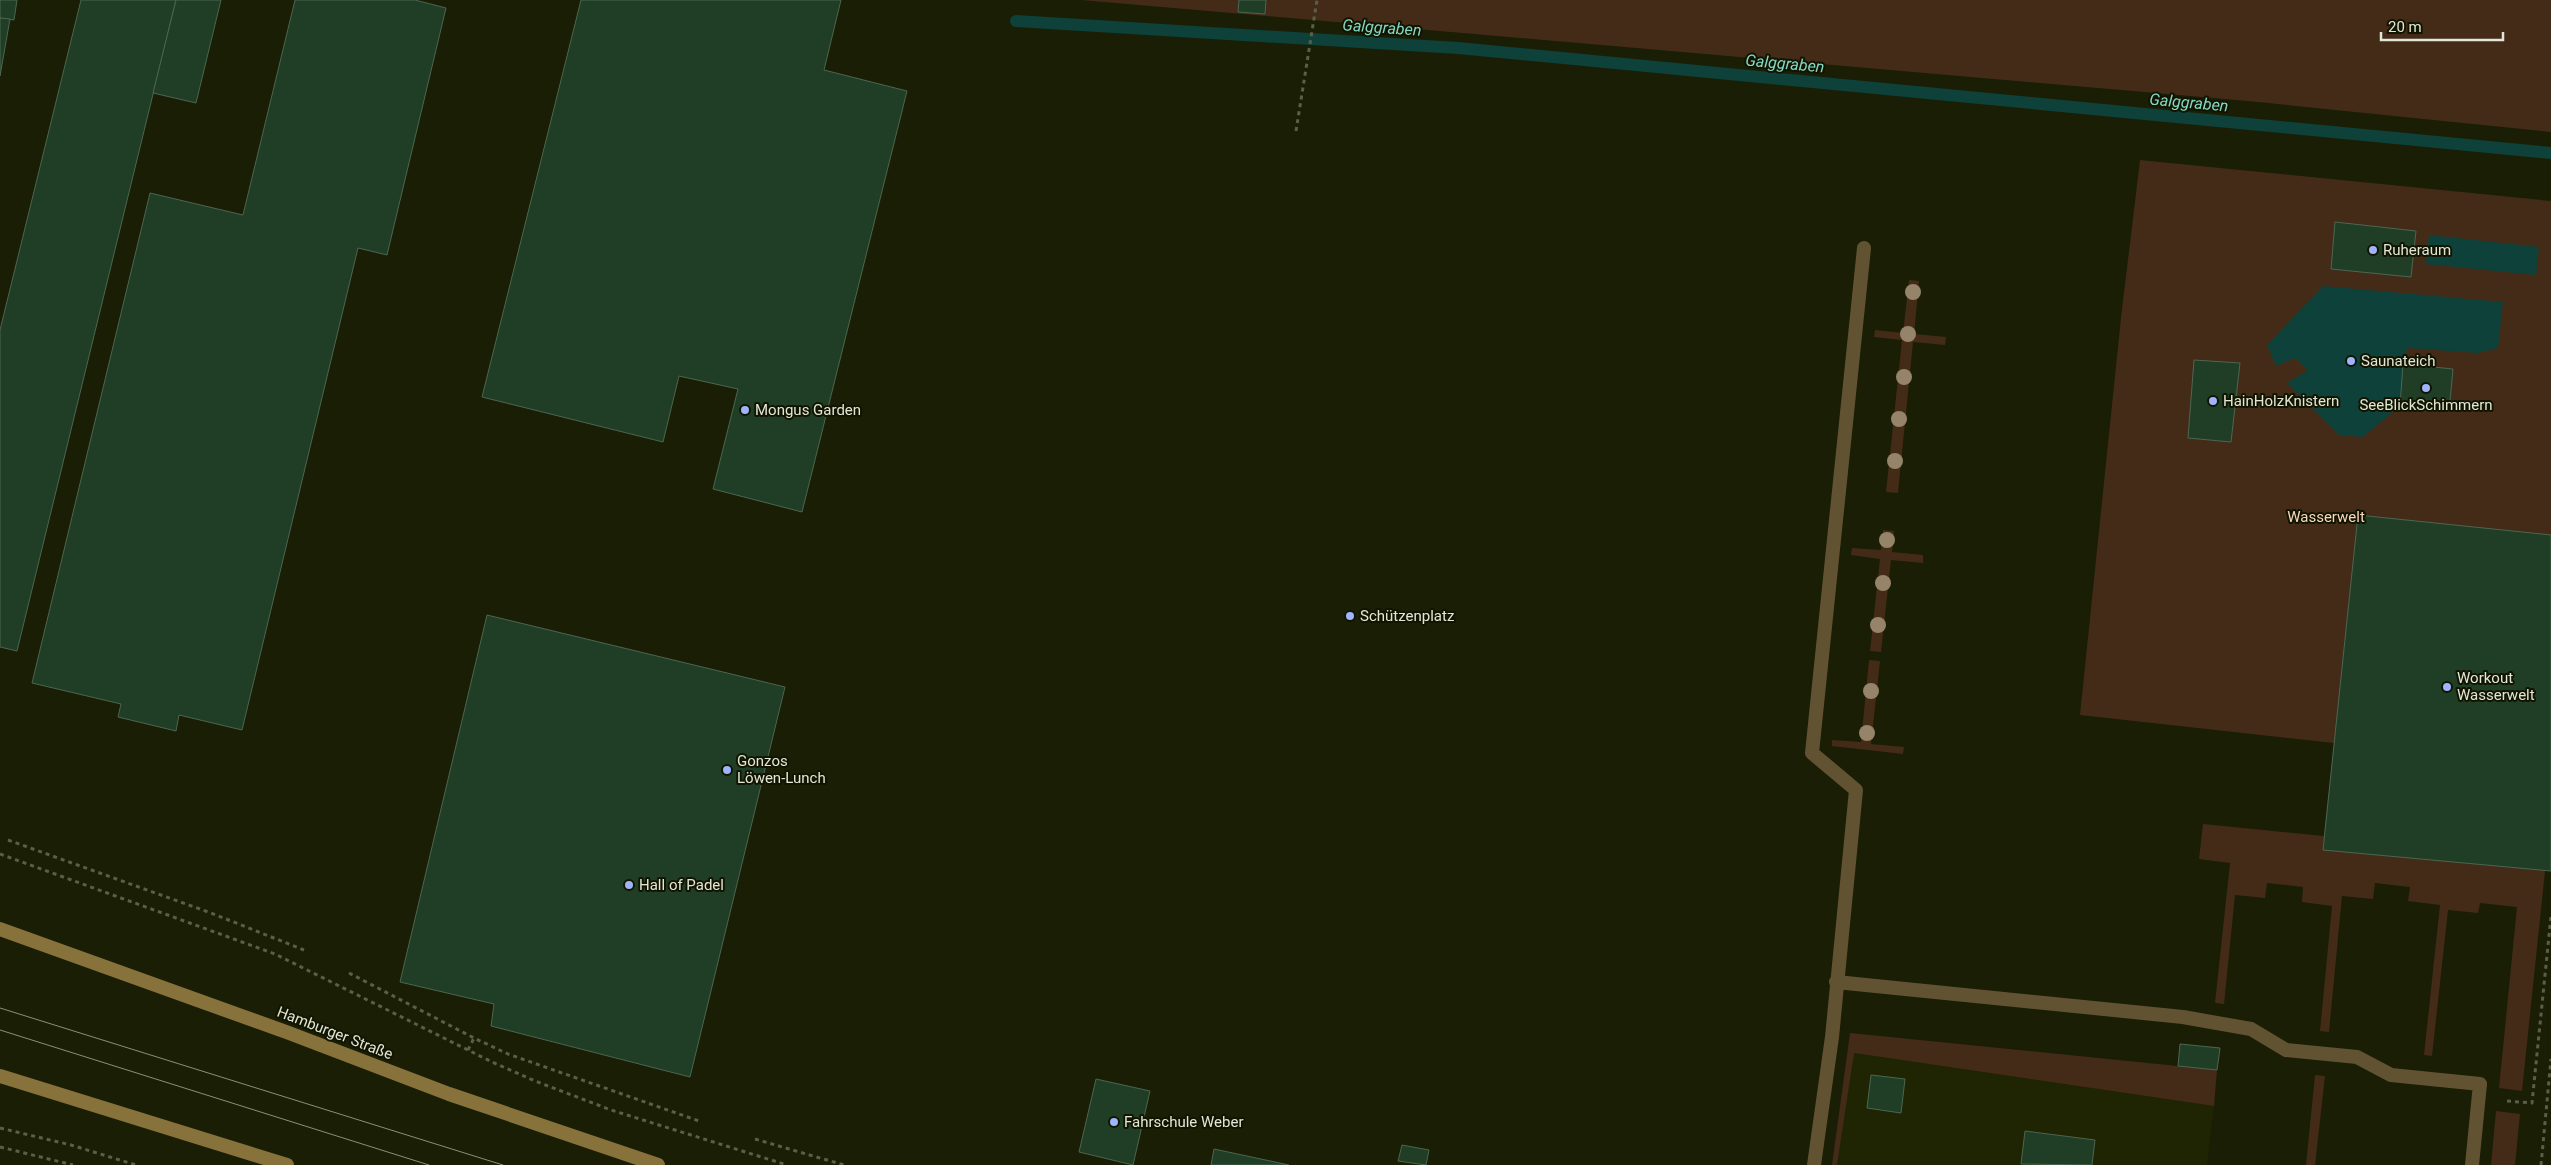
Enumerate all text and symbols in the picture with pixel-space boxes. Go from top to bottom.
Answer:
scale bar [2381,10,2504,42]
water label: Galggraben [1342,15,1422,40]
text: 20 m [2388,18,2422,36]
water label: Galggraben [1745,51,1825,76]
water label: Galggraben [2149,90,2229,115]
place label: Ruheraum [2383,241,2451,259]
marker: Ruheraum [2367,244,2379,256]
place label: Saunateich [2361,352,2435,370]
marker: Saunateich [2345,355,2357,367]
marker: SeeBlickSchimmern [2420,382,2432,394]
place label: HainHolzKnistern [2223,392,2339,410]
marker: HainHolzKnistern [2207,395,2219,407]
place label: SeeBlickSchimmern [2359,396,2493,414]
place label: Mongus Garden [755,401,861,419]
marker: Mongus Garden [739,404,751,416]
park label: Wasserwelt [2287,508,2365,526]
place label: Schützenplatz [1360,607,1454,625]
marker: Schützenplatz [1344,610,1356,622]
place label: Workout Wasserwelt [2457,669,2535,704]
marker: Workout Wasserwelt [2441,681,2453,693]
place label: Gonzos Löwen-Lunch [737,752,826,787]
marker: Gonzos Löwen-Lunch [721,764,733,776]
place label: Hall of Padel [639,876,724,894]
marker: Hall of Padel [623,879,635,891]
street label: Hamburger Straße [275,1003,395,1063]
place label: Fahrschule Weber [1124,1113,1244,1131]
marker: Fahrschule Weber [1108,1116,1120,1128]

